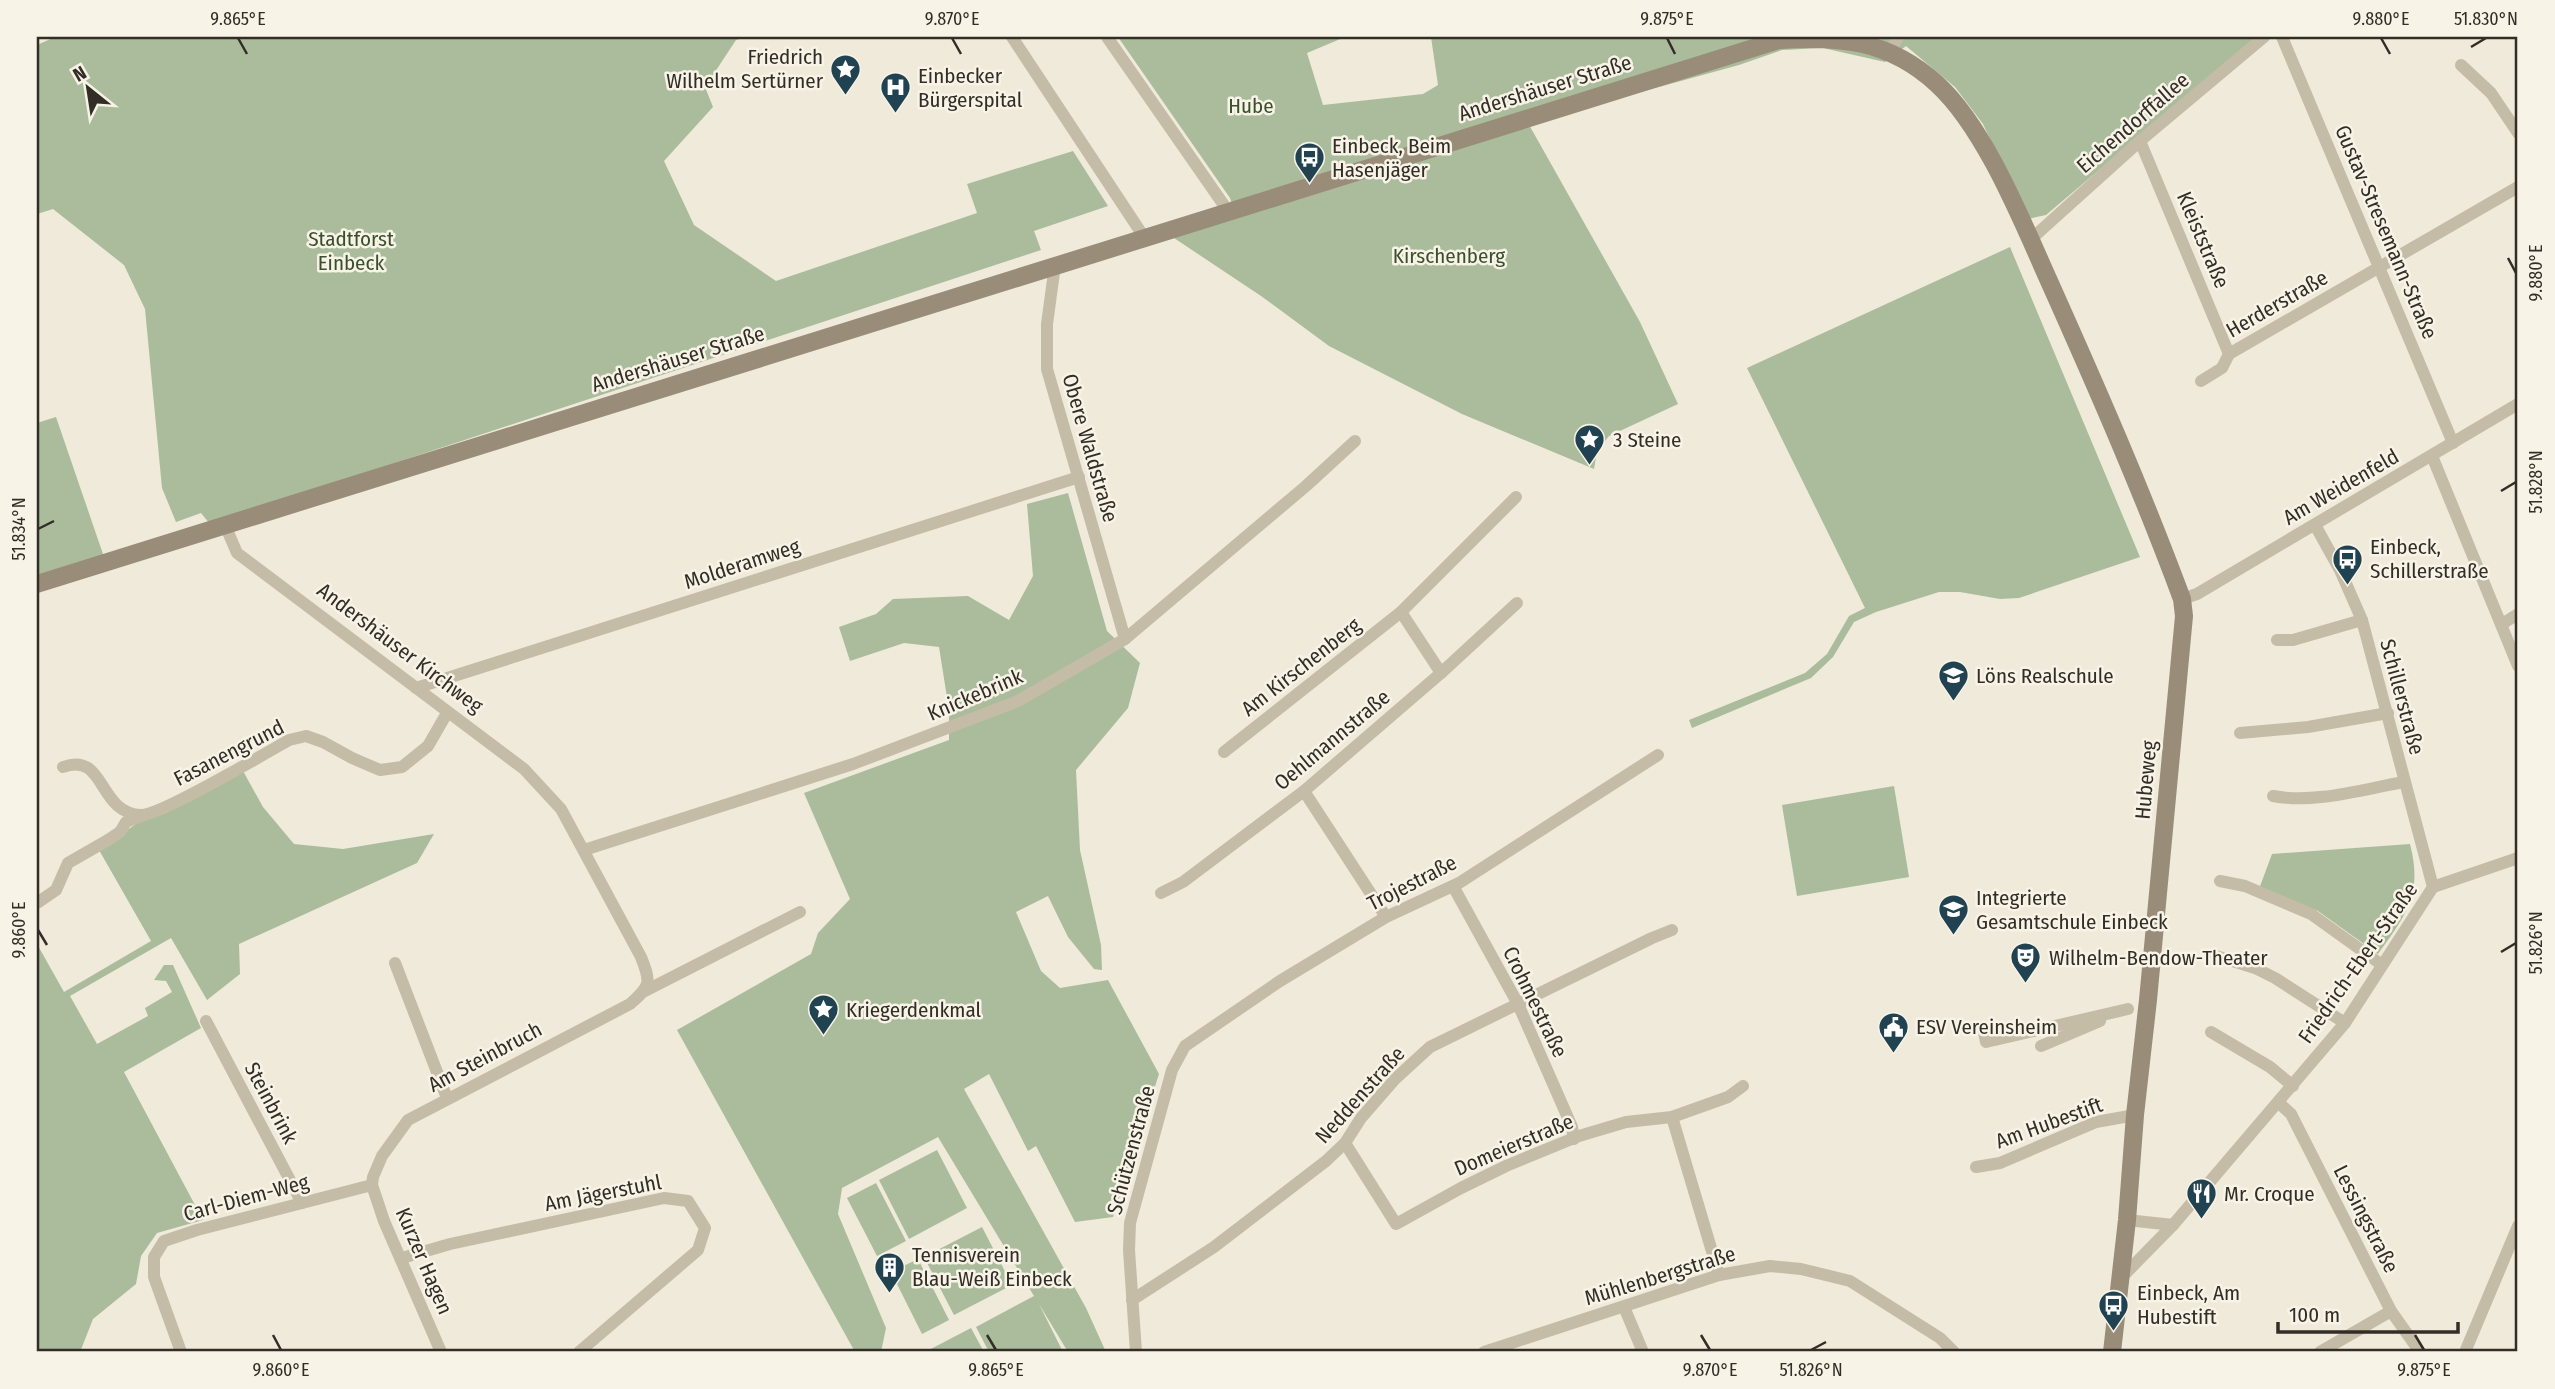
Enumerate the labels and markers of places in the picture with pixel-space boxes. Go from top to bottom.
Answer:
place label: Friedrich Wilhelm Sertürner [666,44,824,94]
place icon: Friedrich Wilhelm Sertürner [829,52,863,96]
place label: Einbecker Bürgerspital [918,63,1023,113]
hospital icon: Einbecker Bürgerspital [878,71,912,115]
place label: Einbeck, Beim Hasenjäger [1332,133,1451,183]
bus stop icon: Einbeck, Beim Hasenjäger [1292,141,1326,185]
place icon: 3 Steine [1573,423,1607,467]
place label: 3 Steine [1613,427,1681,453]
place label: Einbeck, Schillerstraße [2370,534,2489,584]
bus stop icon: Einbeck, Schillerstraße [2330,542,2364,586]
school or university icon: Löns Realschule [1936,659,1970,703]
place label: Löns Realschule [1976,663,2114,689]
place label: Integrierte Gesamtschule Einbeck [1976,885,2168,935]
school or university icon: Integrierte Gesamtschule Einbeck [1936,893,1970,937]
theatre icon: Wilhelm-Bendow-Theater [2009,941,2043,985]
place label: Wilhelm-Bendow-Theater [2049,945,2268,971]
place icon: Kriegerdenkmal [806,993,840,1037]
place label: Kriegerdenkmal [846,997,981,1023]
public building icon: ESV Vereinsheim [1876,1010,1910,1054]
place label: ESV Vereinsheim [1916,1014,2057,1040]
restaurant icon: Mr. Croque [2184,1177,2218,1221]
place label: Mr. Croque [2224,1181,2315,1207]
place label: Tennisverein Blau-Weiß Einbeck [912,1242,1072,1292]
building icon: Tennisverein Blau-Weiß Einbeck [872,1250,906,1294]
place label: Einbeck, Am Hubestift [2137,1280,2240,1330]
bus stop icon: Einbeck, Am Hubestift [2097,1288,2131,1332]

